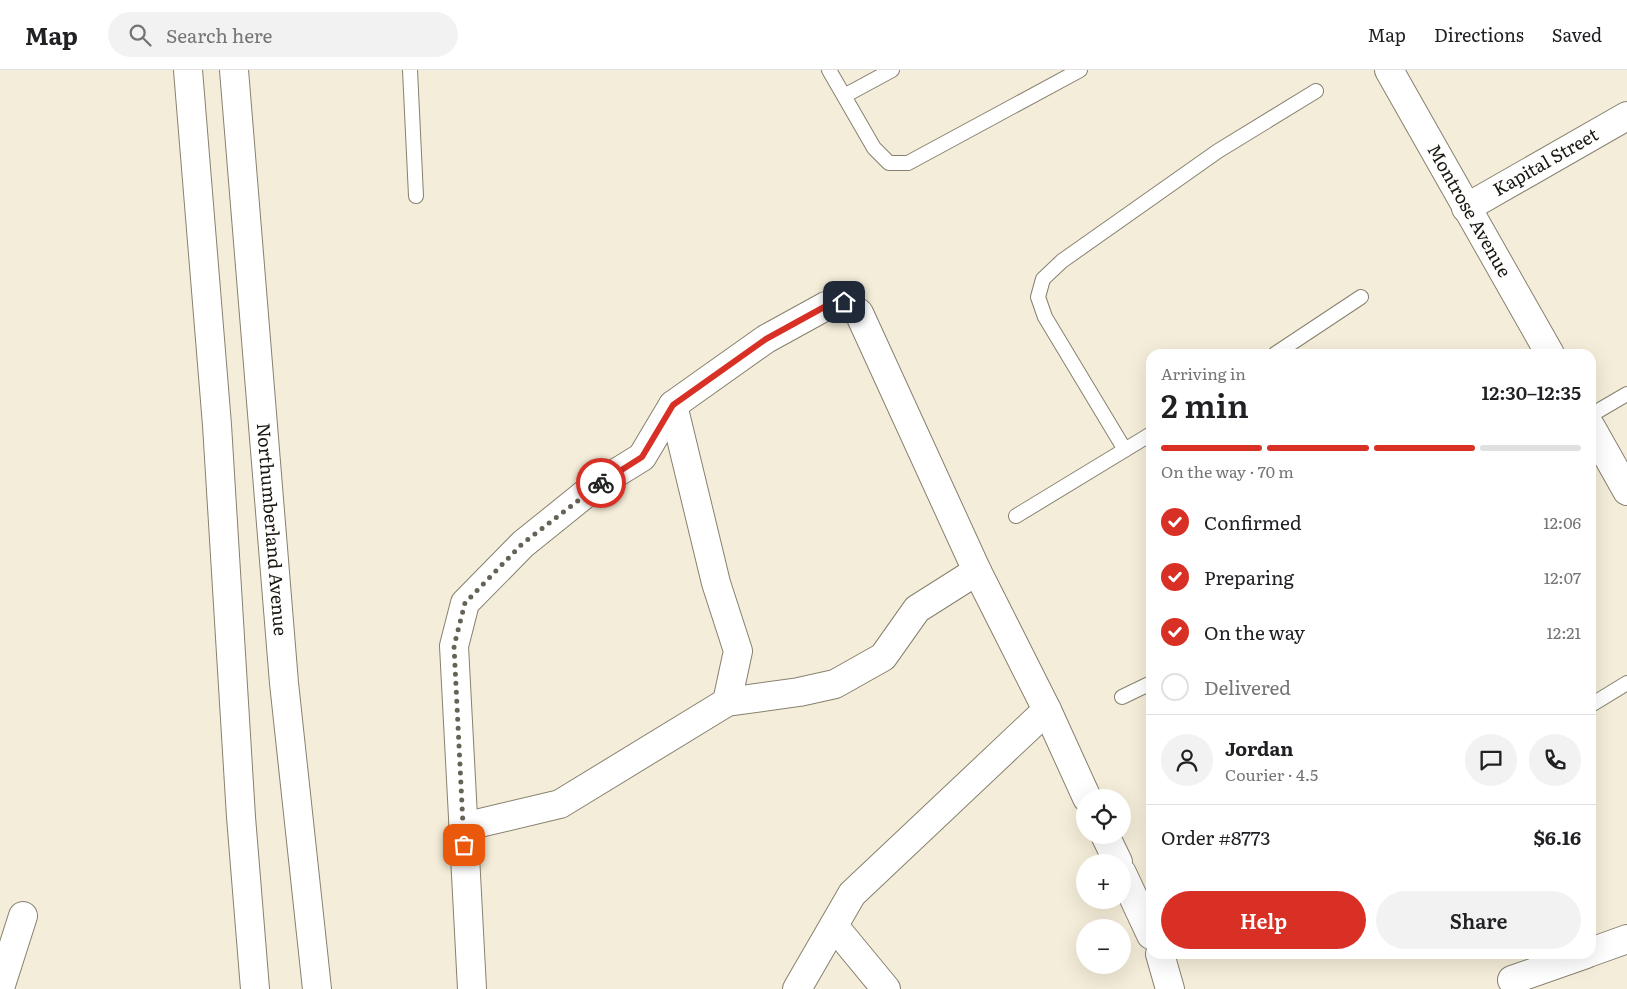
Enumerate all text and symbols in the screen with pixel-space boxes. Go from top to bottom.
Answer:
search box [108,12,458,57]
text: Map [25,17,78,52]
icon: search [126,21,154,49]
text: Search here [166,21,272,49]
text: Map [1368,21,1406,48]
text: Directions [1434,21,1524,48]
text: Saved [1552,21,1602,48]
street label: Kapital Street [1487,120,1603,202]
street label: Montrose Avenue [1422,139,1519,282]
pin [823,281,865,323]
icon: home [830,288,858,316]
text: Arriving in [1161,361,1246,385]
text: 12:30–12:35 [1481,378,1581,406]
text: 2 min [1161,380,1249,428]
street label: Northumberland Avenue [251,422,295,637]
courier [576,458,626,508]
text: On the way · 70 m [1161,459,1294,483]
icon: bike [587,469,615,497]
icon: check [1161,508,1189,536]
text: Confirmed [1204,508,1302,536]
text: 12:06 [1543,510,1581,534]
icon: check [1161,563,1189,591]
text: Preparing [1204,563,1294,591]
text: 12:07 [1544,565,1581,589]
icon: check [1161,618,1189,646]
text: On the way [1204,618,1305,646]
text: 12:21 [1547,620,1581,644]
text: Delivered [1204,673,1291,701]
button: person [1161,734,1213,786]
text: Jordan [1225,734,1294,762]
button: chat [1465,734,1517,786]
button: phone [1529,734,1581,786]
text: Courier · 4.5 [1225,762,1318,786]
map controls [1076,789,1131,974]
button: locate [1076,789,1131,844]
text: Order #8773 [1161,823,1271,851]
text: $6.16 [1533,823,1581,851]
pin [443,824,485,866]
icon: bag [450,831,478,859]
button: + [1076,854,1131,909]
button: Help [1161,891,1366,949]
button: Share [1376,891,1581,949]
button: − [1076,919,1131,974]

